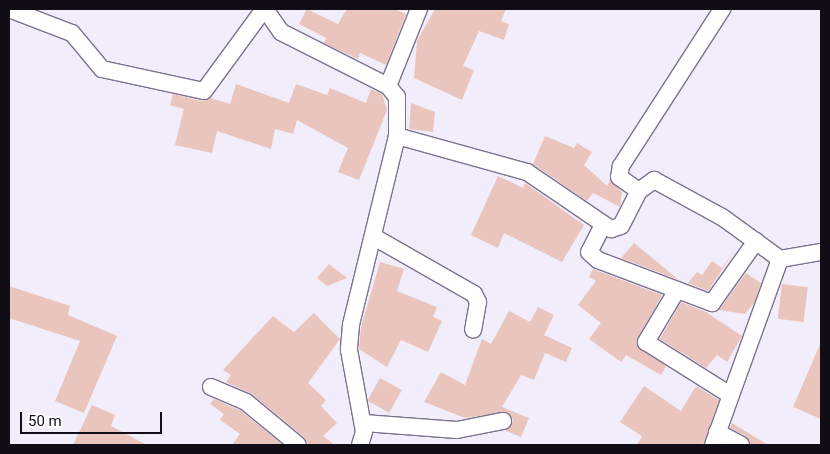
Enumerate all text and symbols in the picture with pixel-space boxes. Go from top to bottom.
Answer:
scale bar [22,402,165,434]
text: 50 m [28,412,62,430]

